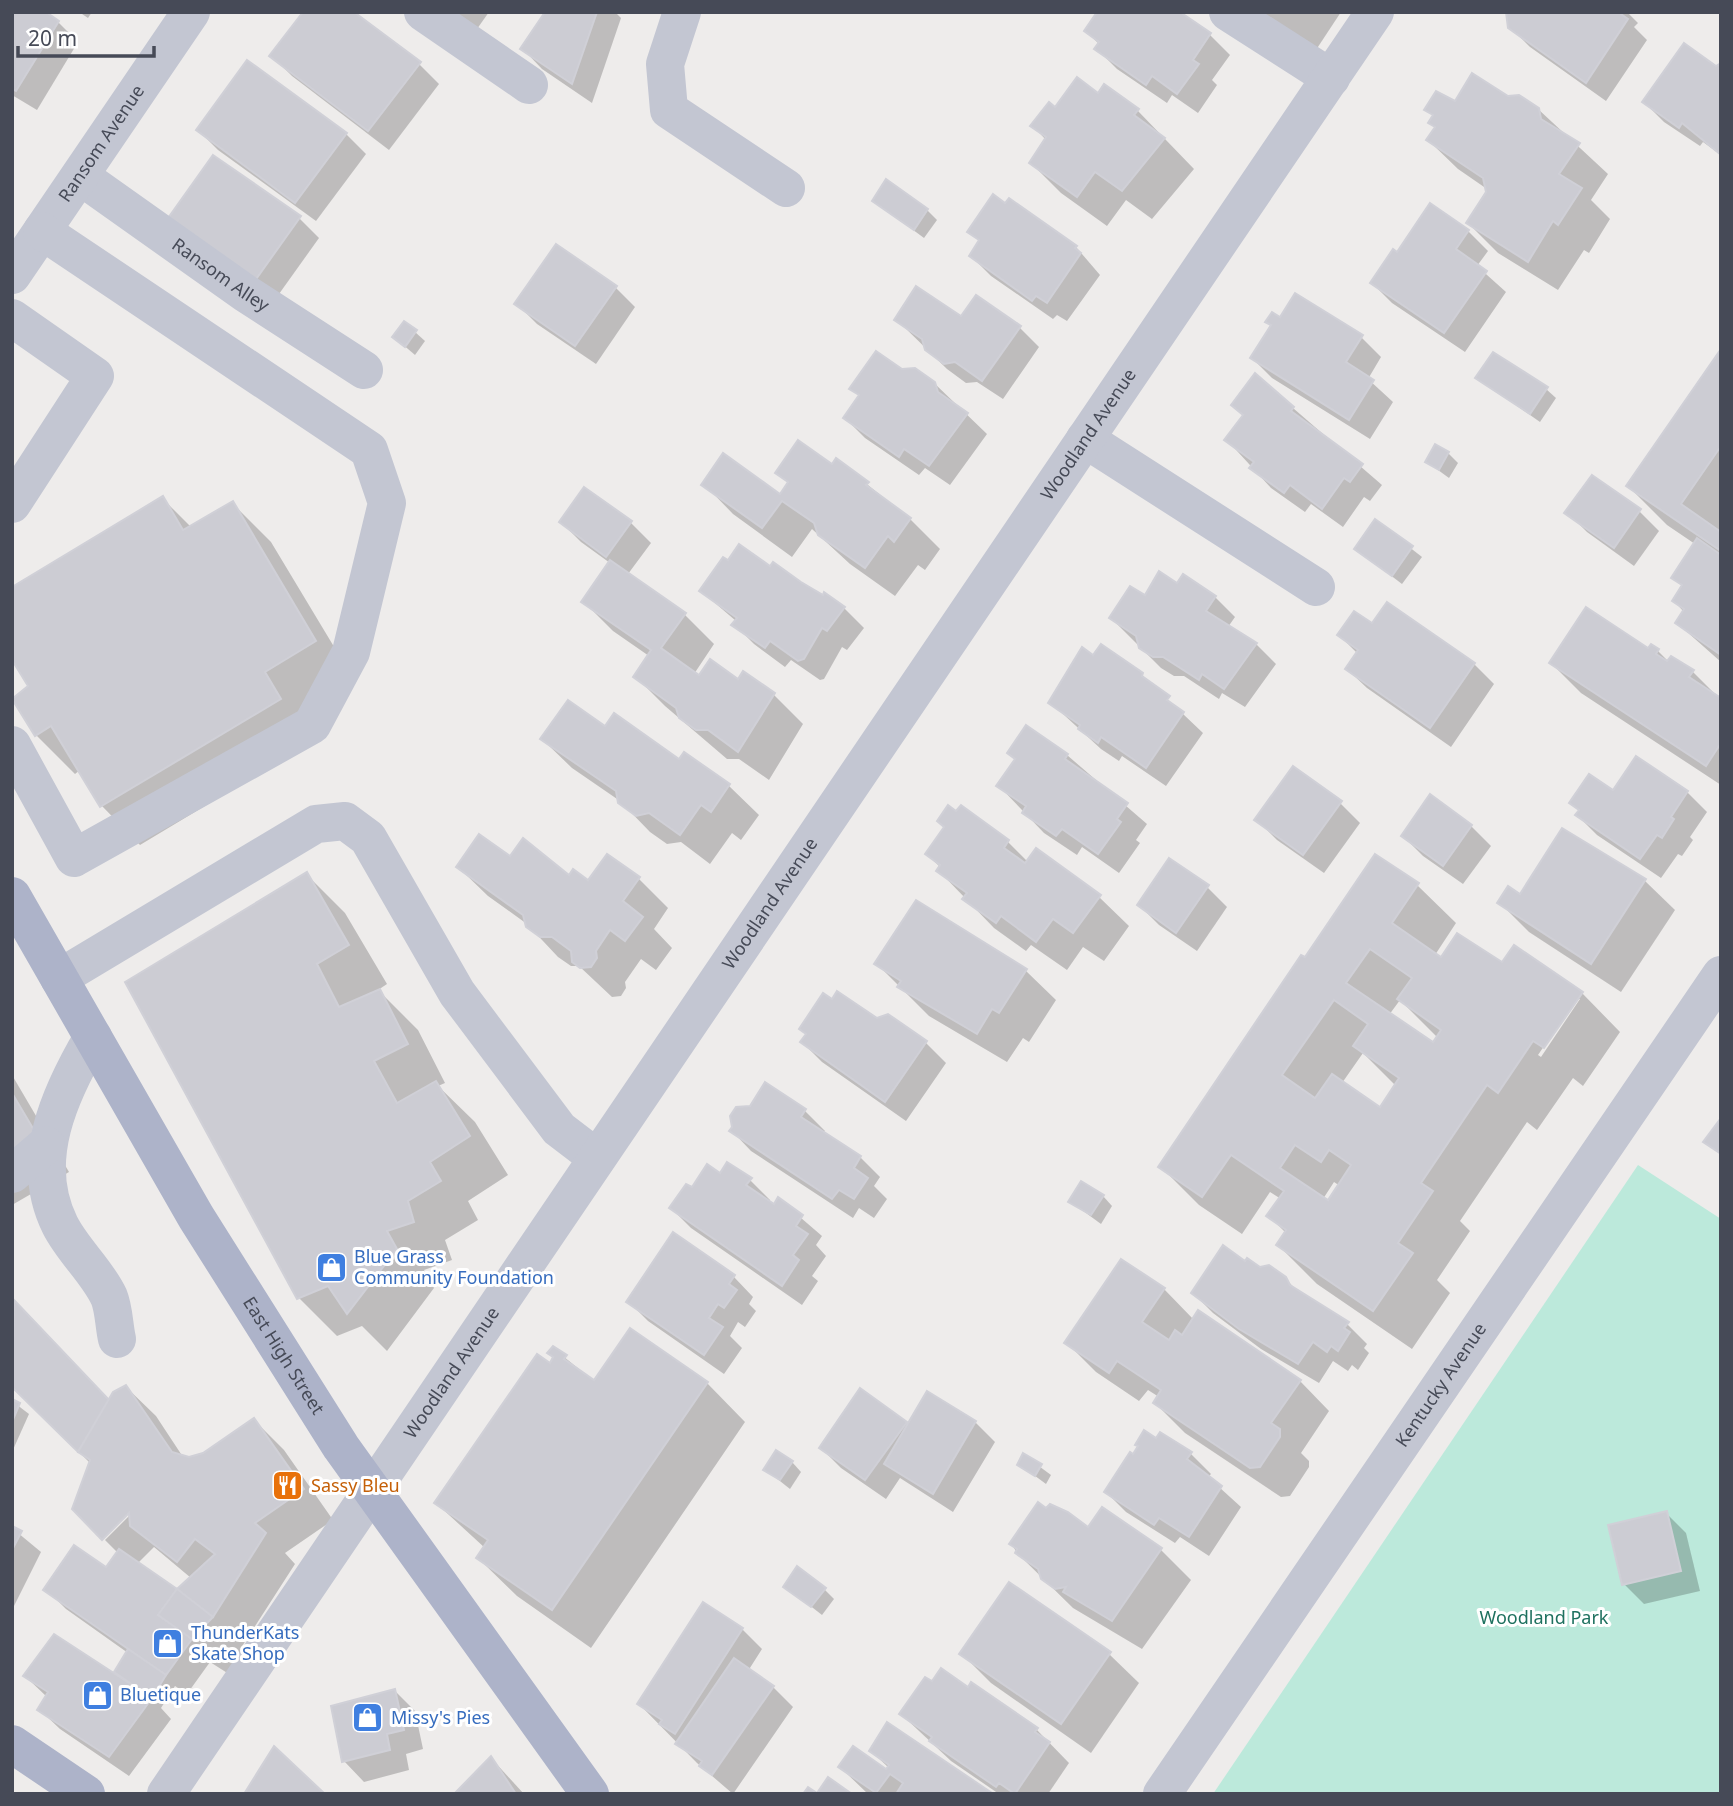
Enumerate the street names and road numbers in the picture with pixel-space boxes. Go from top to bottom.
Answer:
street label: Ransom Avenue [52,80,149,206]
street label: Ransom Alley [168,232,275,317]
street label: Woodland Avenue [1034,363,1141,504]
street label: Woodland Avenue [716,833,822,974]
street label: East High Street [238,1292,331,1419]
street label: Woodland Avenue [398,1302,504,1443]
street label: Kentucky Avenue [1389,1318,1491,1451]

